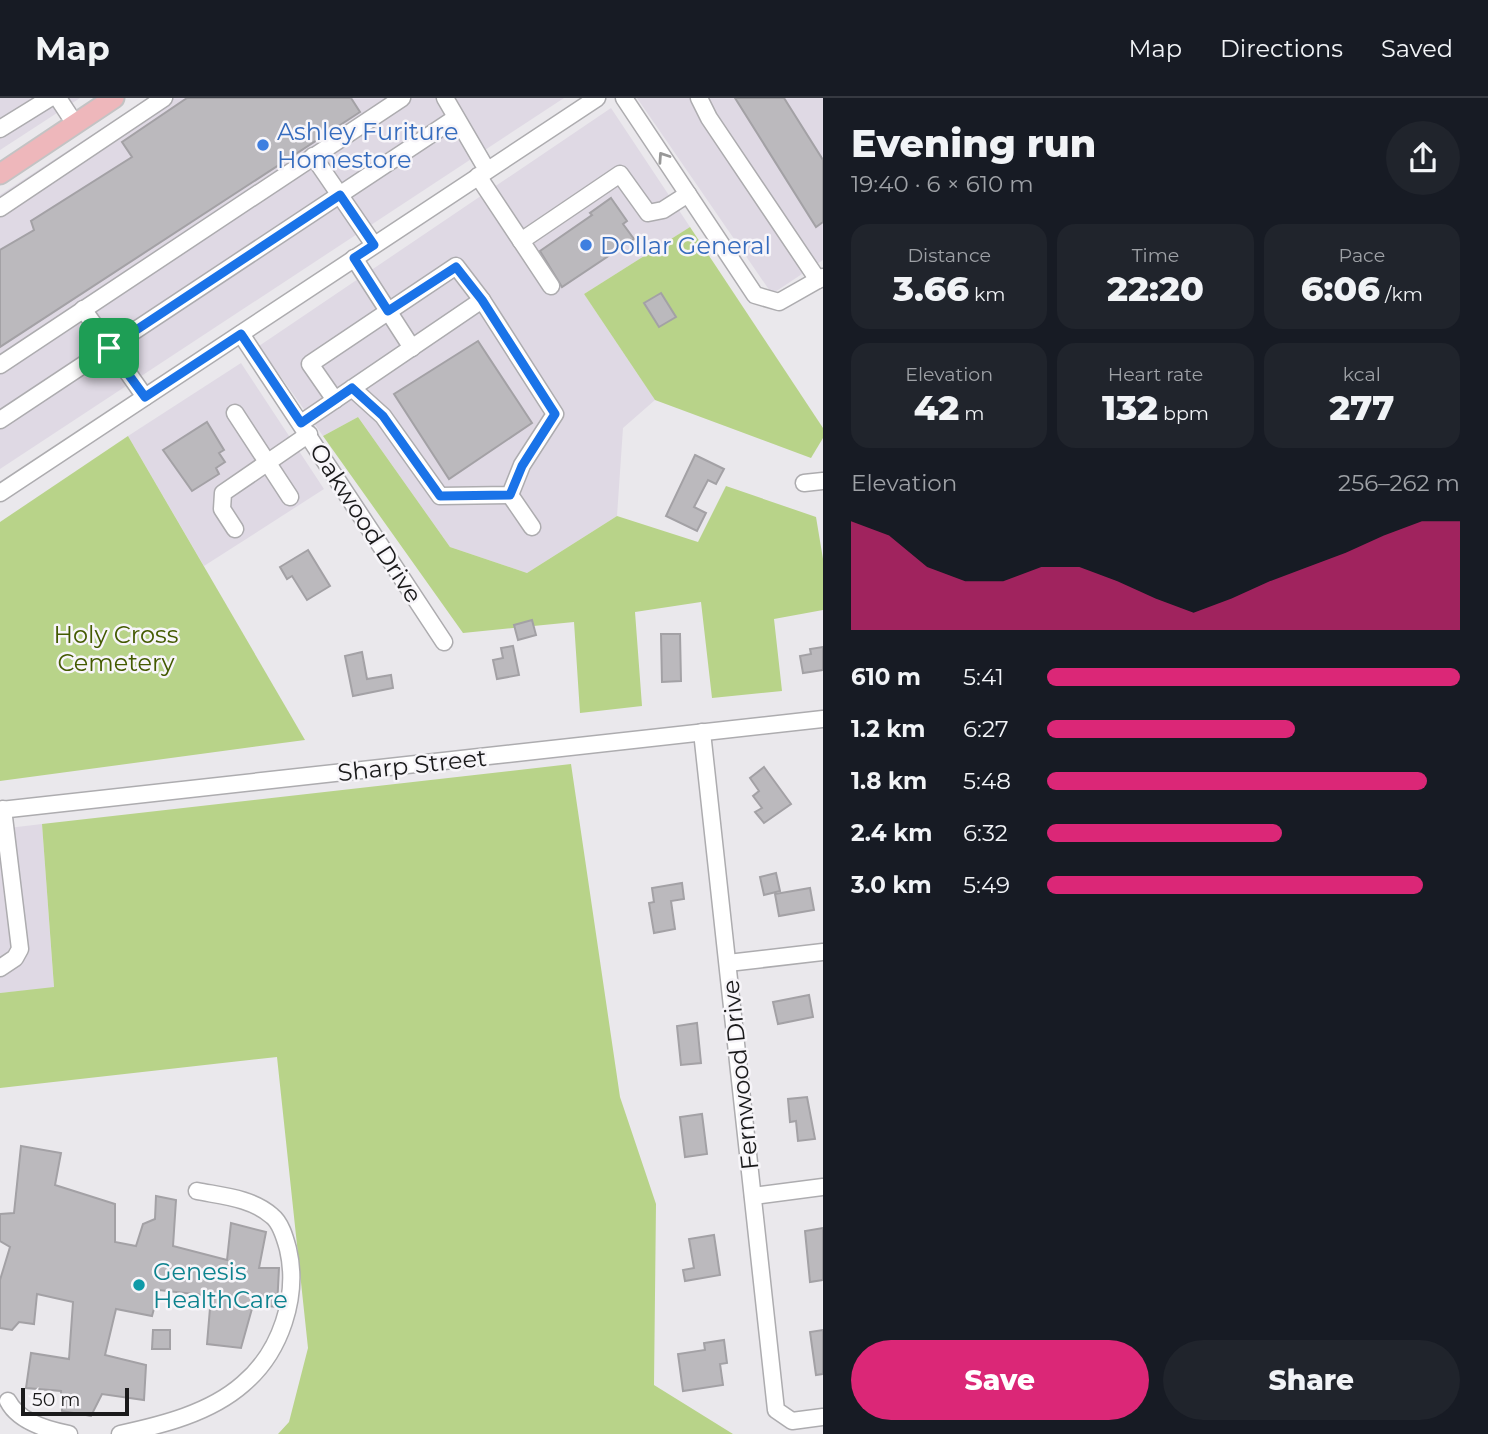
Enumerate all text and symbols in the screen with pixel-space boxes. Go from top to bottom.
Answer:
text: Map [35,28,110,68]
text: Map [1129,34,1182,63]
text: Directions [1220,34,1343,63]
text: Saved [1381,34,1453,63]
place label: Ashley Furiture Homestore [277,117,458,174]
text: Evening run [851,120,1096,167]
button: share [1386,121,1460,195]
marker: Ashley Furiture Homestore [255,137,271,153]
one-way arrow [659,152,672,165]
text: 19:40 · 6 × 610 m [851,170,1034,198]
place label: Dollar General [600,231,771,260]
marker: Dollar General [578,237,594,253]
text: Distance [907,244,991,267]
text: Time [1132,244,1179,267]
text: Pace [1339,244,1385,267]
text: 3.66 [893,267,969,310]
text: 22:20 [1107,267,1204,310]
text: 6:06 [1301,267,1380,310]
text: km [969,283,1005,306]
text: /km [1380,283,1423,306]
pin [79,318,139,378]
icon: arrive [90,329,128,367]
text: Elevation [905,363,993,386]
text: Heart rate [1108,363,1203,386]
text: kcal [1343,363,1381,386]
text: 42 [914,386,959,429]
text: 132 [1102,386,1158,429]
text: 277 [1329,386,1394,429]
text: m [959,402,984,425]
text: bpm [1158,402,1209,425]
street label: Oakwood Drive [304,438,428,608]
text: Elevation [851,469,957,497]
text: 256–262 m [1338,469,1460,497]
park label: Holy Cross Cemetery [53,620,179,677]
text: 610 m [851,663,921,691]
text: 5:41 [963,663,1004,691]
text: 1.2 km [851,715,925,743]
text: 6:27 [963,715,1008,743]
street label: Sharp Street [336,743,488,787]
text: 1.8 km [851,767,927,795]
text: 5:48 [963,767,1011,795]
text: 2.4 km [851,819,932,847]
text: 6:32 [963,819,1008,847]
text: 3.0 km [851,871,932,899]
text: 5:49 [963,871,1010,899]
street label: Fernwood Drive [716,979,764,1171]
place label: Genesis HealthCare [153,1257,288,1314]
marker: Genesis HealthCare [131,1277,147,1293]
button: Save [851,1340,1149,1420]
button: Share [1163,1340,1460,1420]
scale bar [21,1385,130,1417]
text: 50 m [32,1388,80,1411]

